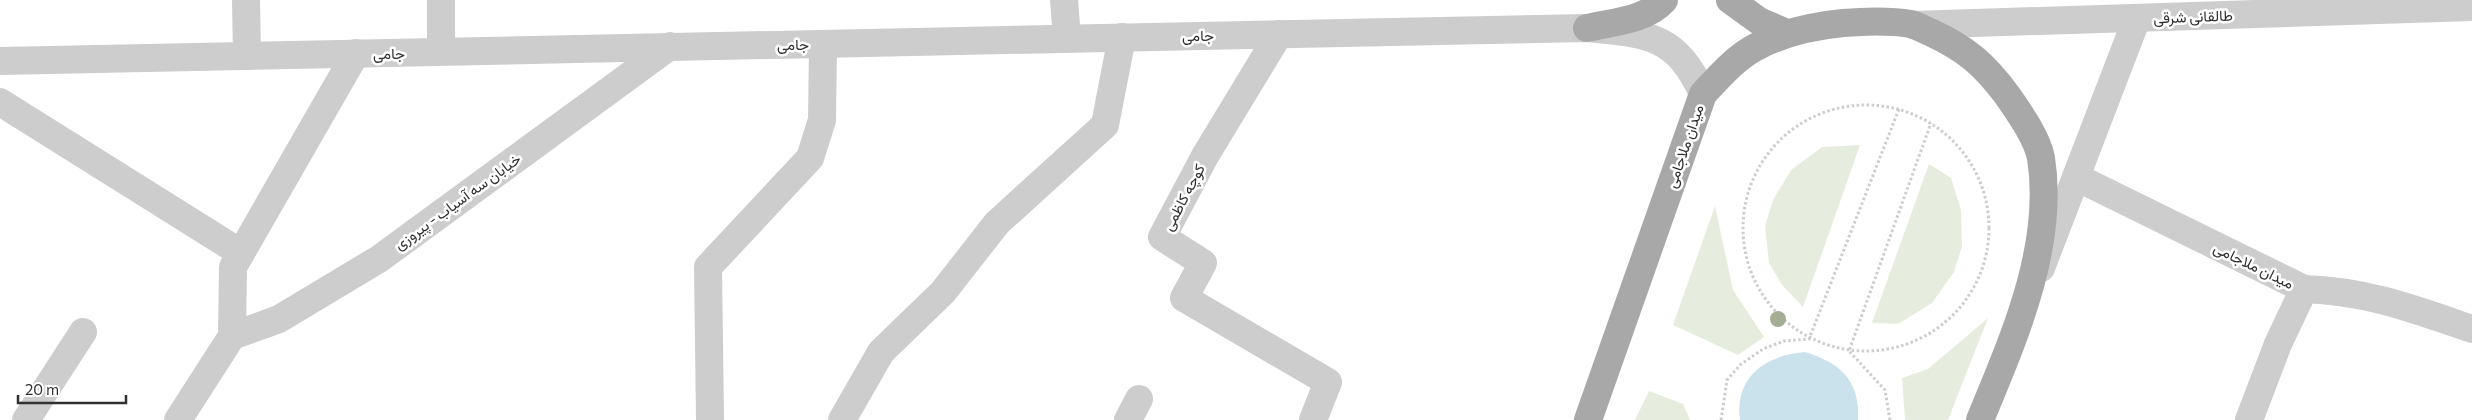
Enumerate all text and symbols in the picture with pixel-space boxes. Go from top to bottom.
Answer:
street label: طالقانی شرقی [2153,6,2233,28]
street label: جامی [1182,26,1214,46]
street label: جامی [777,35,809,55]
street label: جامی [373,44,405,64]
street label: میدان ملاجامی [1661,102,1709,191]
street label: خیابان سه آسیاب - پیروزی [390,149,525,255]
street label: کوچه کاظمی [1158,160,1210,234]
street label: میدان ملاجامی [2210,238,2297,294]
scale bar [18,372,125,404]
text: 20 m [25,380,59,398]

